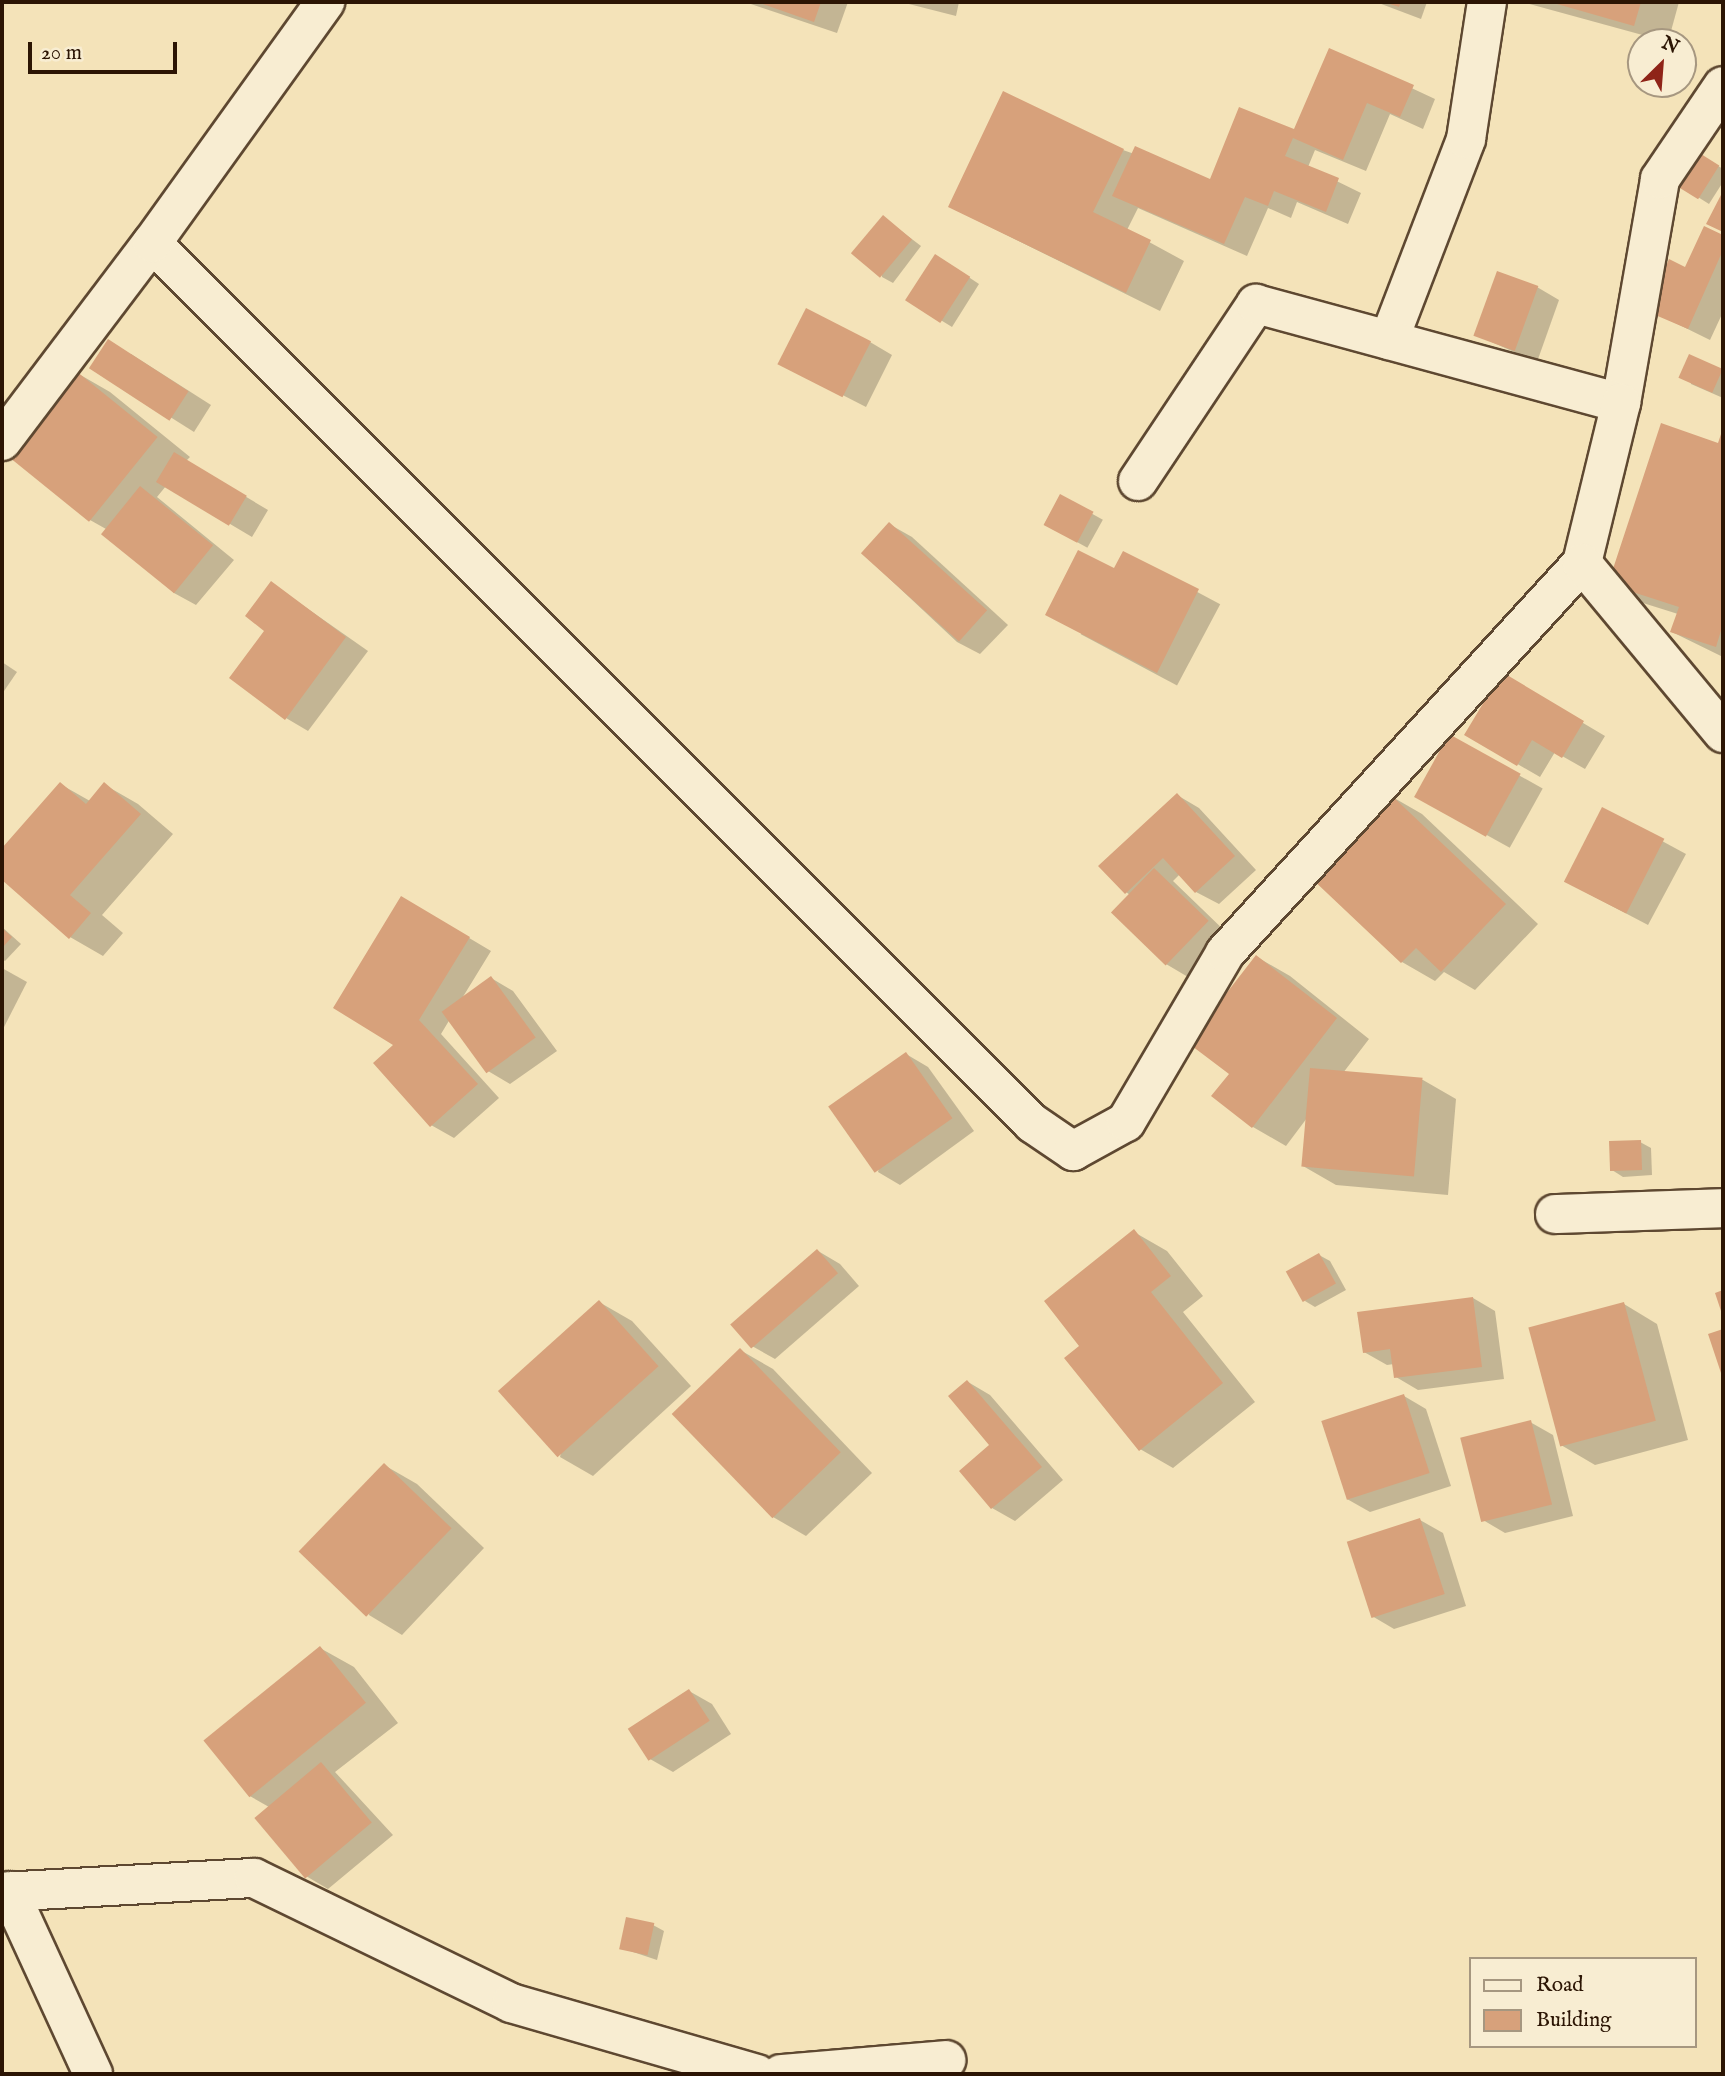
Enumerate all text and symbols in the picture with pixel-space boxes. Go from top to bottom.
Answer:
scale bar [32,28,180,72]
north arrow [1627,28,1697,98]
text: N [1657,31,1683,60]
text: 20 m [41,40,82,67]
legend [1470,1957,1697,2048]
text: Road [1536,1972,1583,1999]
text: Building [1536,2007,1611,2034]

